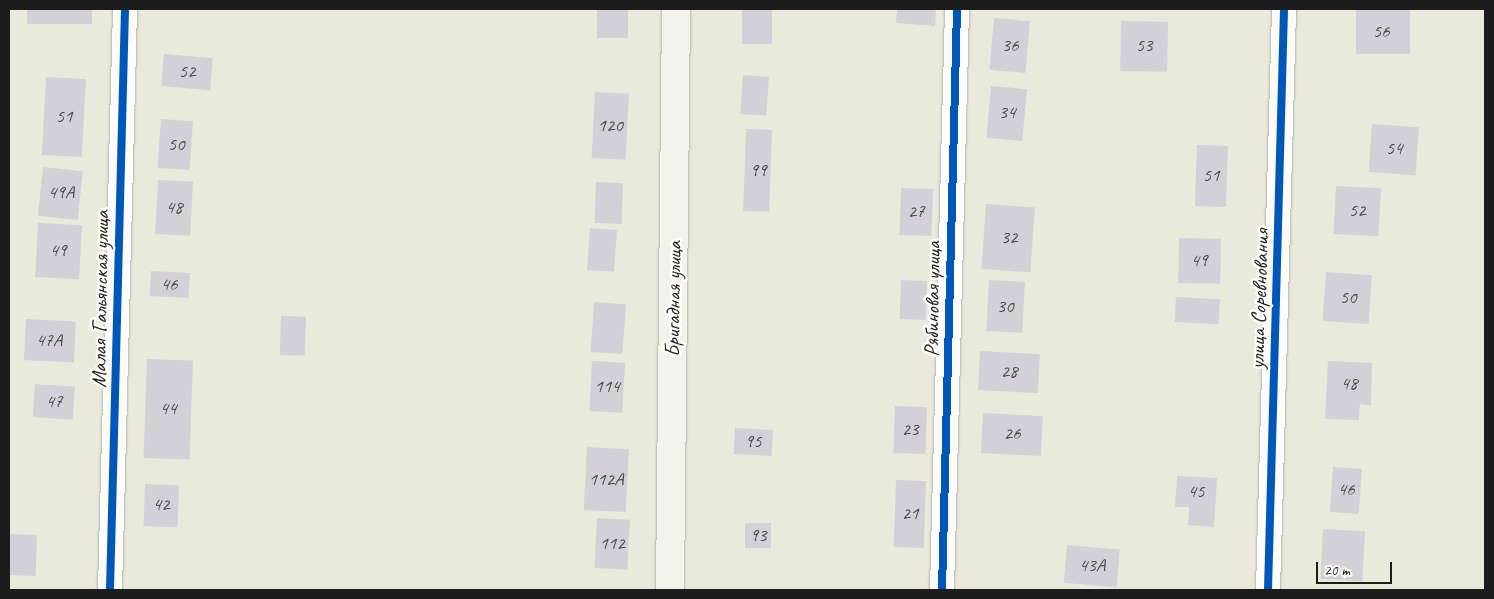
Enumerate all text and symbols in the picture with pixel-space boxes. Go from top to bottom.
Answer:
house number: 56 [1372,21,1390,43]
house number: 36 [1001,35,1019,57]
house number: 53 [1135,35,1153,57]
house number: 52 [178,61,196,83]
house number: 34 [998,102,1016,124]
house number: 51 [55,106,73,128]
house number: 120 [597,115,623,137]
house number: 50 [167,134,185,156]
house number: 54 [1385,138,1403,160]
house number: 99 [749,160,767,182]
house number: 51 [1202,165,1220,187]
house number: 49А [48,182,74,204]
house number: 48 [165,197,183,219]
house number: 52 [1348,200,1366,222]
house number: 27 [907,201,925,223]
street label: Малая Гальянская улица [86,212,114,386]
house number: 32 [1000,227,1018,249]
street label: улица Соревнования [1244,229,1274,369]
house number: 49 [49,240,67,262]
street label: Бригадная улица [659,240,687,358]
street label: Рябиновая улица [918,240,946,358]
house number: 49 [1190,250,1208,272]
house number: 46 [160,274,178,296]
house number: 50 [1339,287,1357,309]
house number: 30 [996,296,1014,318]
house number: 47А [36,330,62,352]
house number: 28 [1000,361,1018,383]
house number: 48 [1340,373,1358,395]
house number: 114 [594,376,620,398]
house number: 47 [45,391,63,413]
house number: 44 [159,398,177,420]
house number: 23 [901,419,919,441]
house number: 26 [1003,423,1021,445]
house number: 95 [744,431,762,453]
house number: 112А [588,469,624,491]
house number: 46 [1337,479,1355,501]
house number: 45 [1187,481,1205,503]
house number: 42 [152,494,170,516]
house number: 21 [901,503,919,525]
house number: 93 [749,525,767,547]
house number: 112 [599,533,625,555]
scale bar [1319,552,1395,584]
house number: 43А [1079,555,1105,577]
text: 20 m [1324,561,1350,580]

